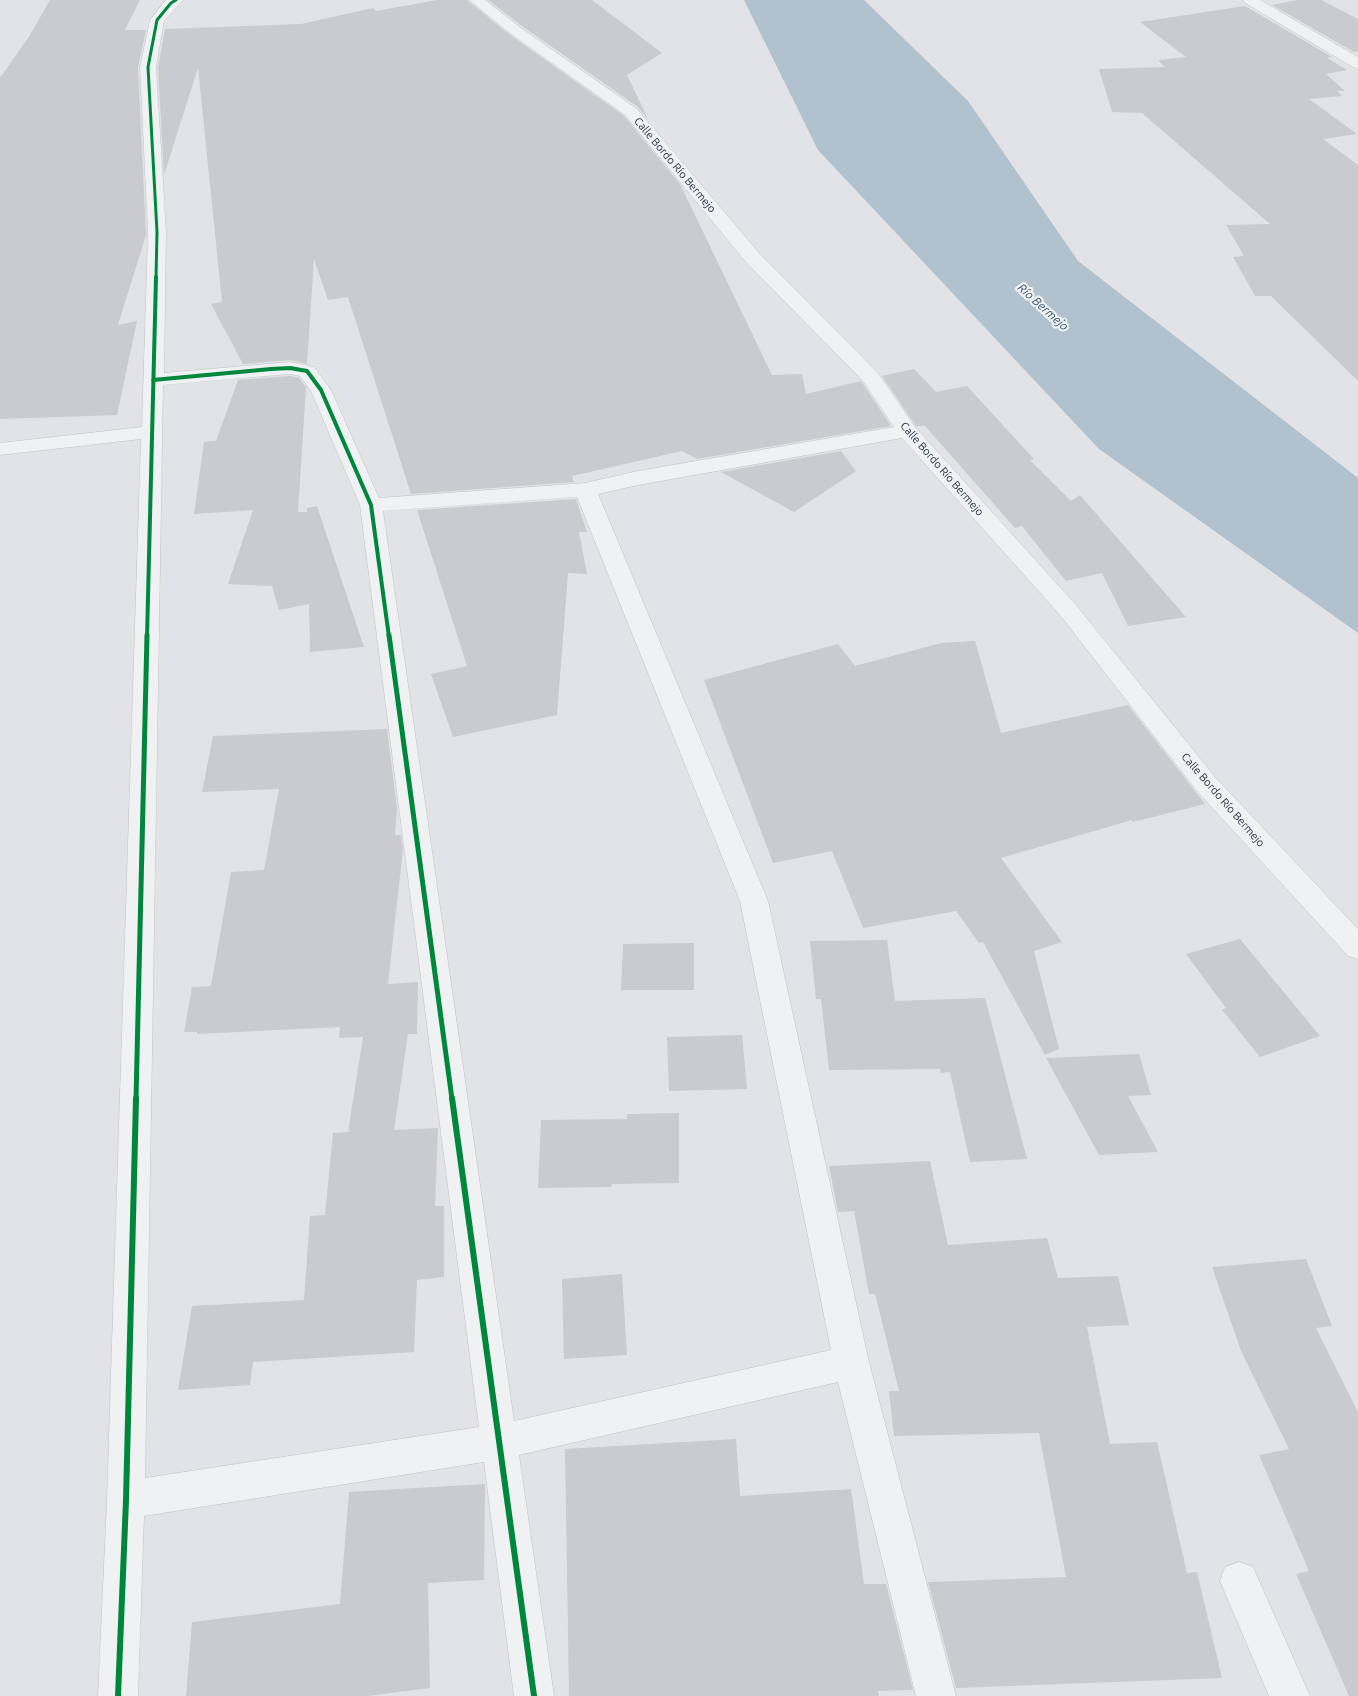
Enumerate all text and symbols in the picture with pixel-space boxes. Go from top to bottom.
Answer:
street label: Calle Bordo Río Bermejo [631,115,719,215]
water label: Río Bermejo [1015,281,1071,333]
street label: Calle Bordo Río Bermejo [898,419,986,519]
street label: Calle Bordo Río Bermejo [1179,750,1267,850]

